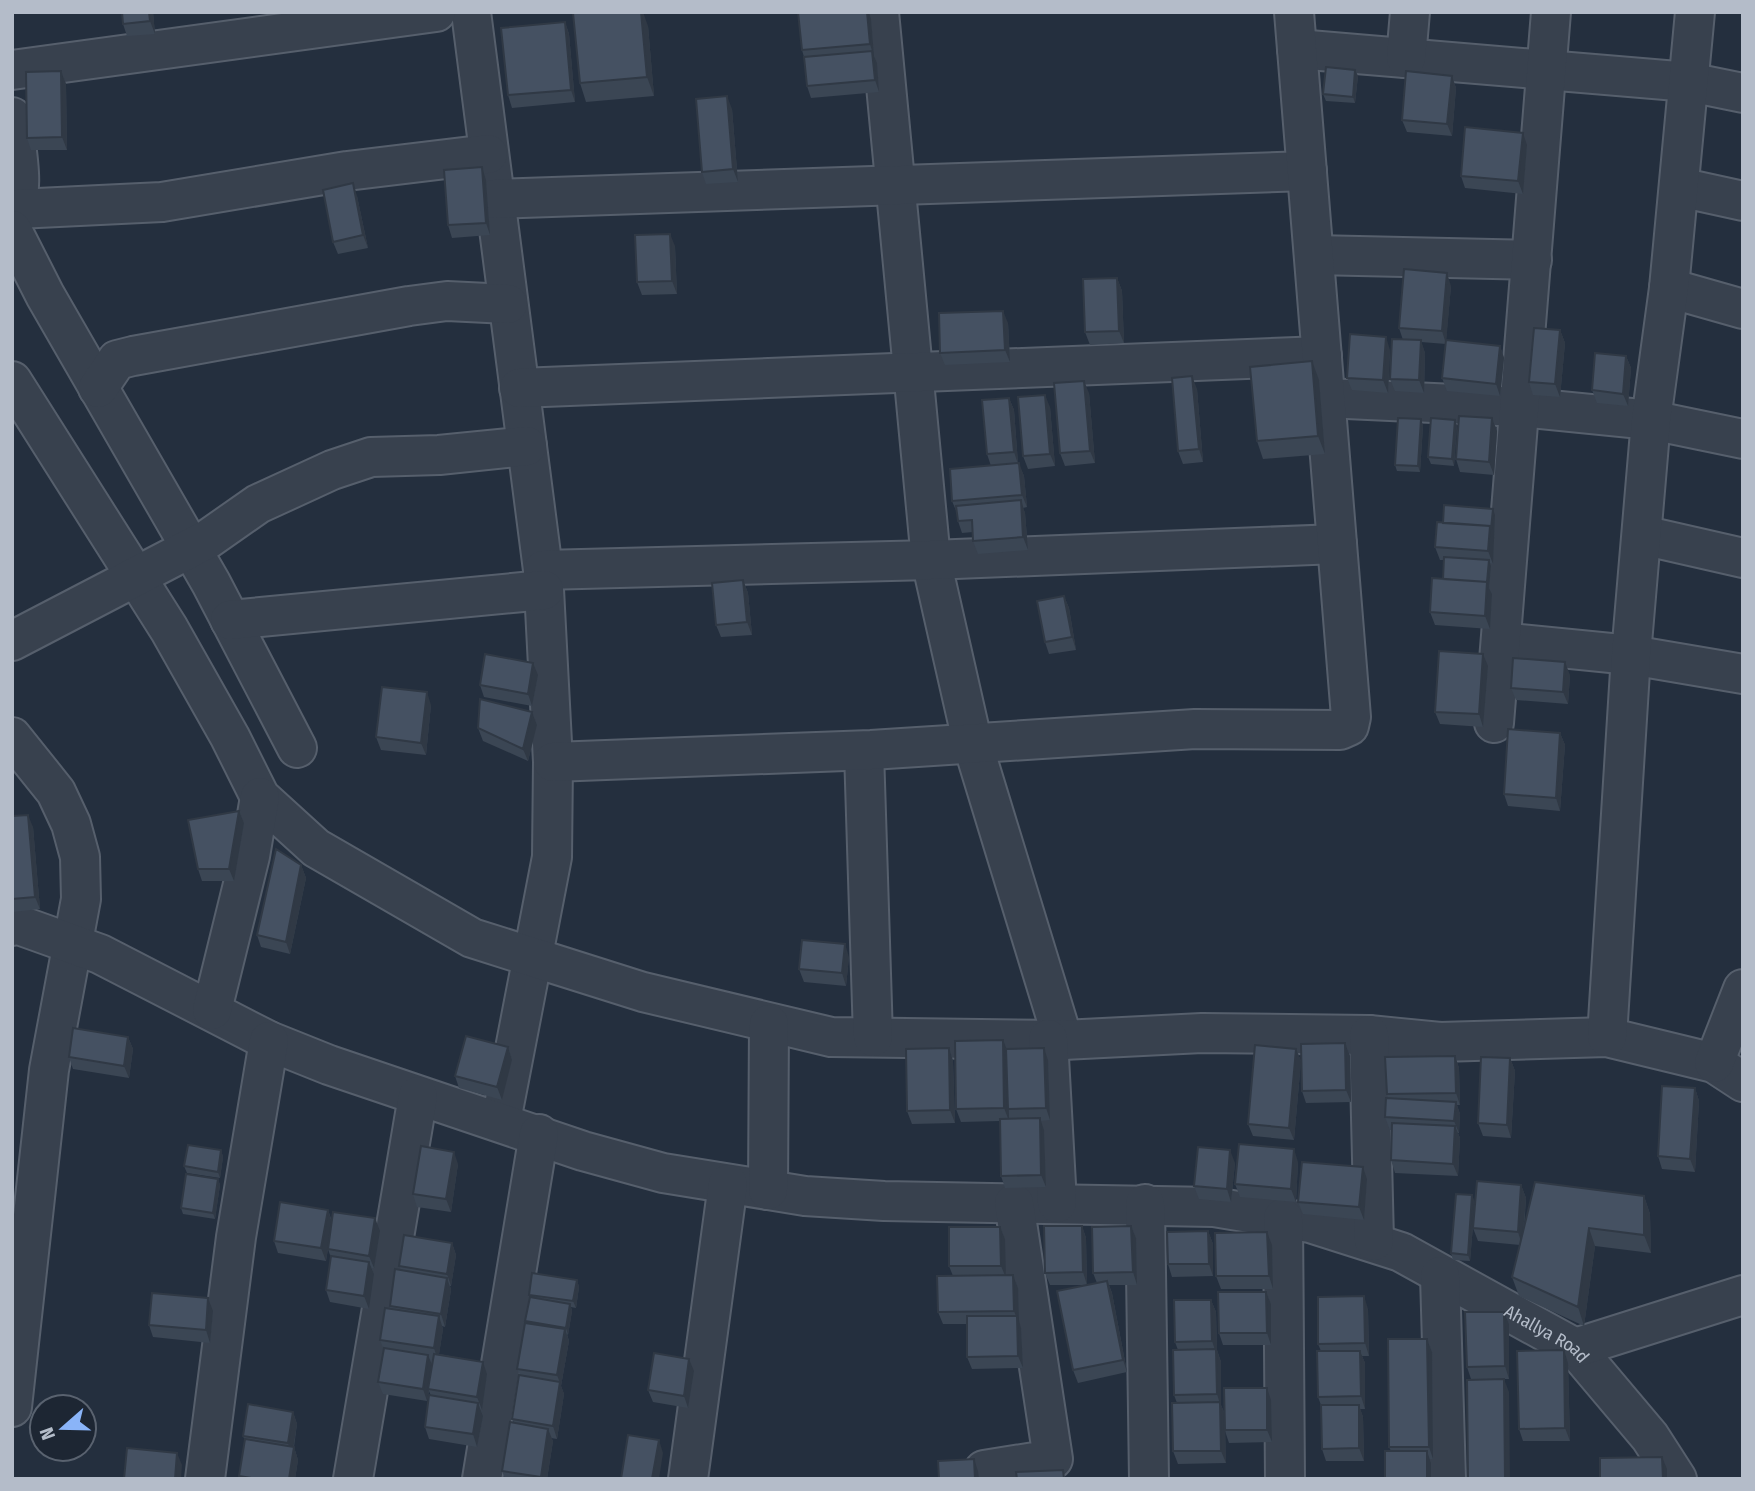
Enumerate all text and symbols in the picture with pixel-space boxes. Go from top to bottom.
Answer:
street label: Ahallya Road [1500,1300,1594,1367]
north arrow [28,1393,98,1463]
text: N [35,1424,60,1443]

